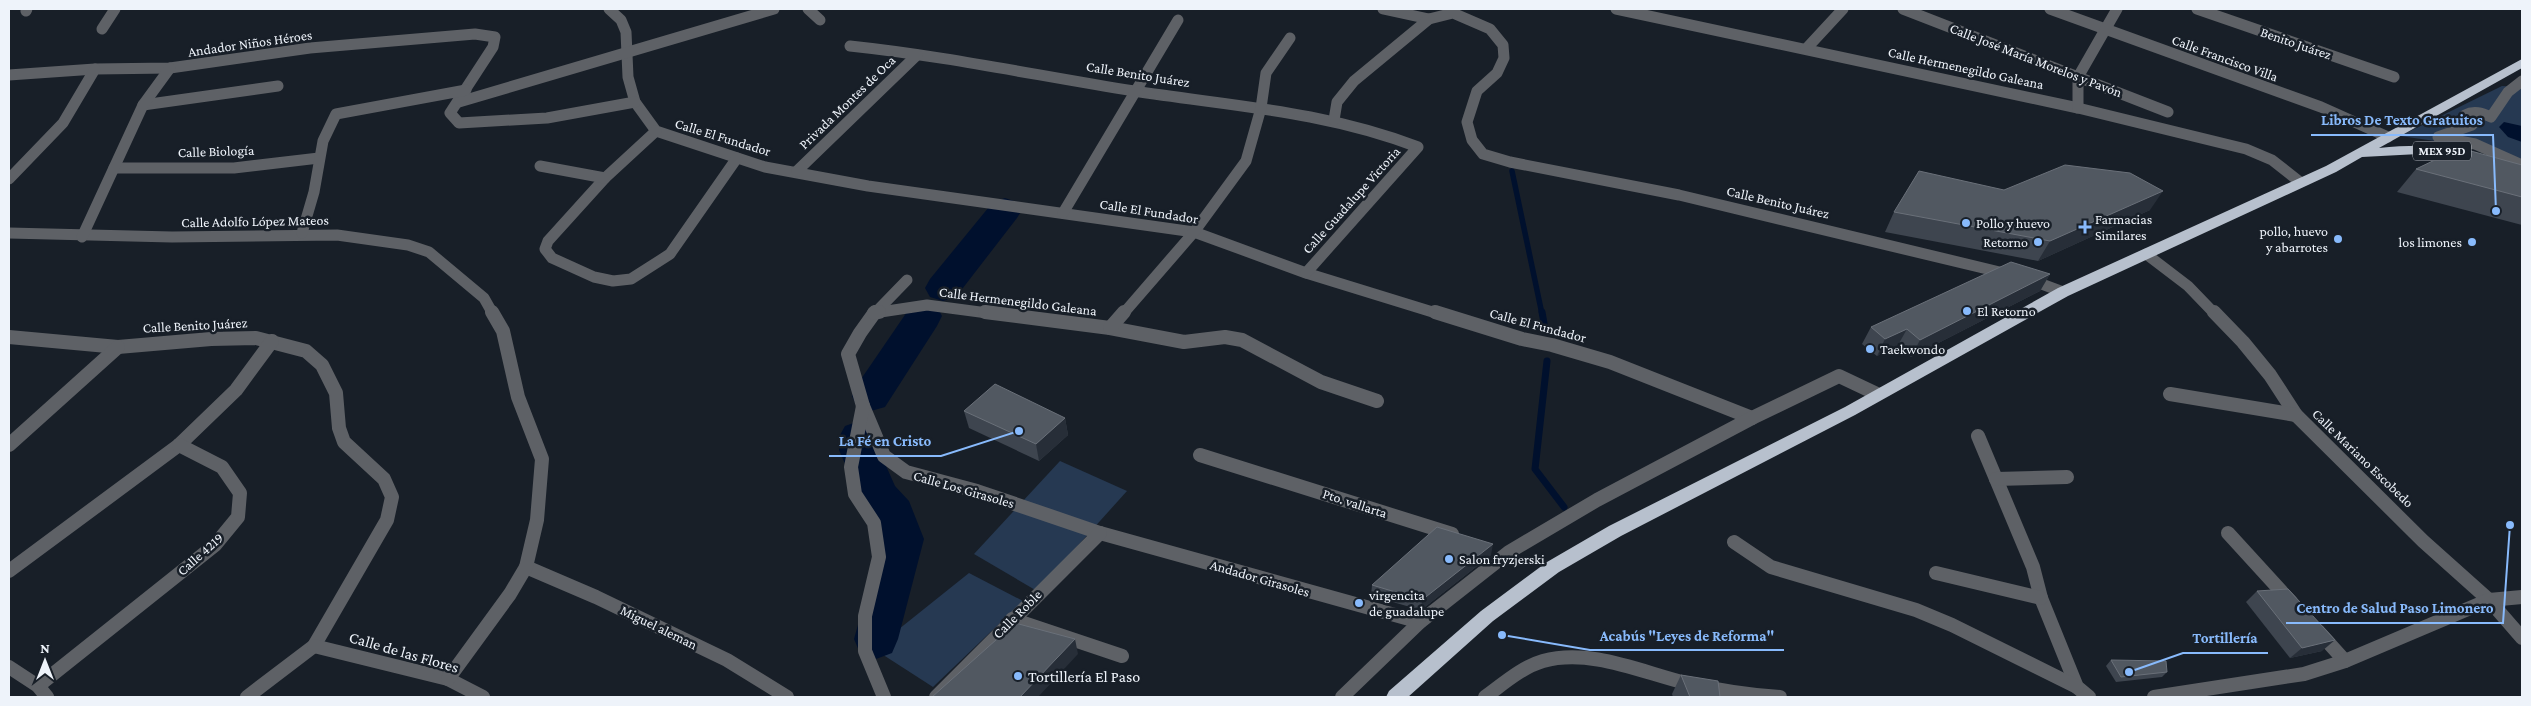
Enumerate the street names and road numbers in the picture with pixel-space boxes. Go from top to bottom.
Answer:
street label: Calle José María Morelos y Pavón [1948,20,2125,100]
street label: Benito Juárez [2258,23,2334,63]
street label: Andador Niños Héroes [187,26,313,60]
street label: Calle Francisco Villa [2170,31,2281,85]
street label: Calle Hermenegildo Galeana [1887,44,2046,92]
street label: Privada Montes de Oca [796,52,899,152]
street label: Calle Benito Juárez [1085,58,1191,90]
street label: Calle El Fundador [673,115,773,159]
street label: Calle Biología [177,142,255,160]
road number: MEX 95D [2413,142,2471,160]
street label: Calle Guadalupe Victoria [1299,143,1404,257]
street label: Calle Benito Juárez [1725,182,1831,222]
street label: Calle El Fundador [1099,195,1199,227]
street label: Calle Adolfo López Mateos [181,212,329,230]
street label: Calle Hermenegildo Galeana [938,283,1098,319]
street label: Calle El Fundador [1488,304,1588,346]
street label: Calle Benito Juárez [142,314,248,336]
street label: Calle Mariano Escobedo [2309,406,2417,511]
street label: Calle Los Girasoles [912,467,1016,511]
street label: Pto. vallarta [1321,485,1390,521]
street label: Calle 4219 [174,529,226,579]
street label: Andador Girasoles [1208,556,1312,600]
street label: Calle Roble [989,586,1045,642]
street label: Miguel aleman [618,602,700,653]
street label: Calle de las Flores [347,628,461,676]

